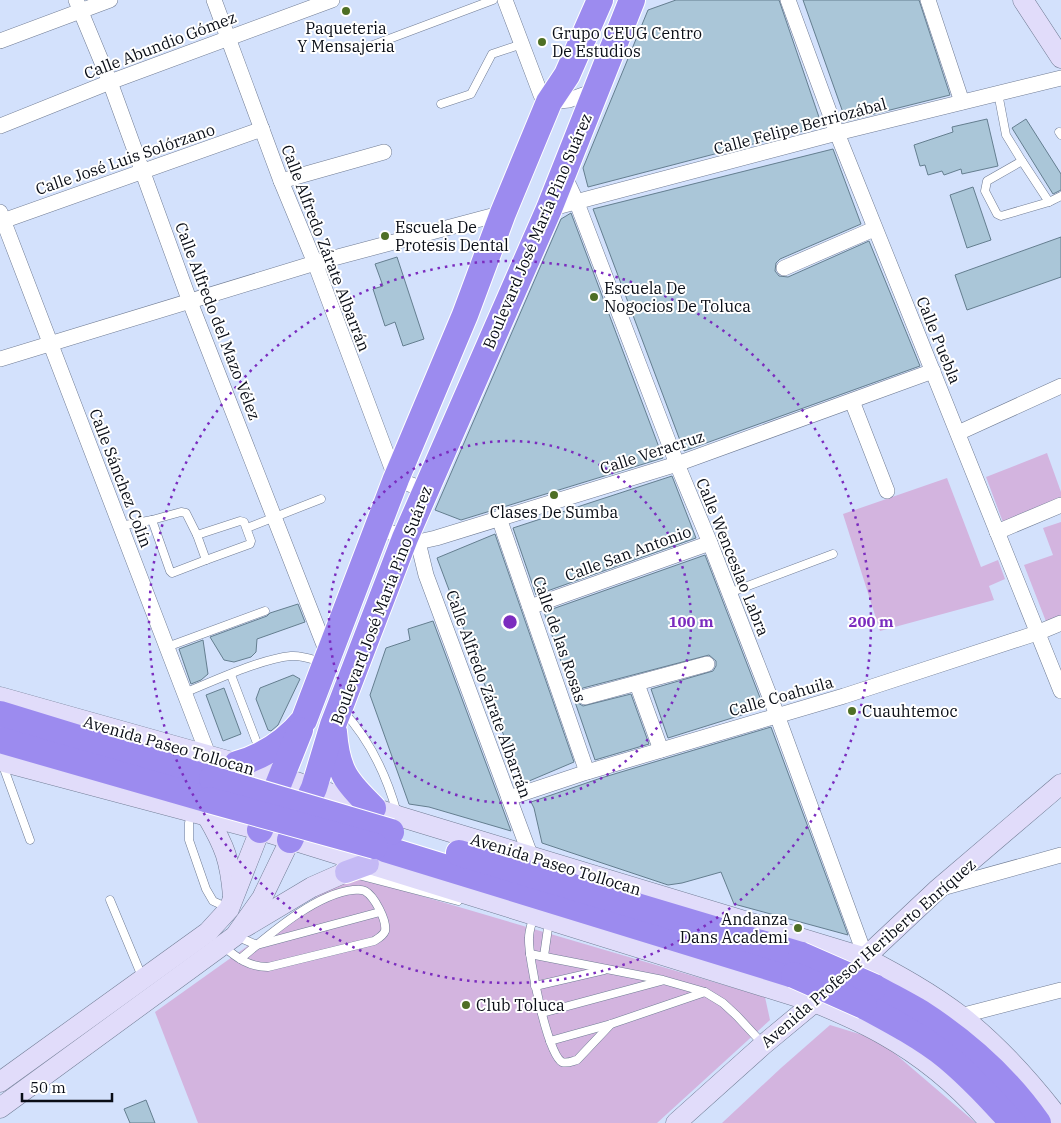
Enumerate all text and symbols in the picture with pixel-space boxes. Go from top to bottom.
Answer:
marker: Paqueteria Y Mensajeria [340,5,352,17]
street label: Calle Abundio Gómez [81,7,239,83]
place label: Paqueteria Y Mensajeria [297,18,395,56]
place label: Grupo CEUG Centro De Estudios [552,23,702,61]
marker: Grupo CEUG Centro De Estudios [536,36,548,48]
street label: Calle Felipe Berriozábal [711,93,889,159]
street label: Boulevard José María Pino Suárez [478,110,596,352]
street label: Calle José Luis Solórzano [33,119,217,199]
street label: Calle Alfredo Zárate Albarrán [277,142,375,354]
place label: Escuela De Protesis Dental [395,217,509,255]
street label: Calle Alfredo del Mazo Vélez [171,219,265,423]
marker: Escuela De Protesis Dental [379,230,391,242]
place label: Escuela De Nogocios De Toluca [604,278,751,316]
marker: Escuela De Nogocios De Toluca [588,291,600,303]
street label: Calle Puebla [912,293,966,387]
street label: Calle Sánchez Colín [85,406,157,550]
street label: Calle Veracruz [597,426,707,478]
street label: Calle Wenceslao Labra [692,475,774,639]
street label: Boulevard José María Pino Suárez [326,483,436,727]
marker: Clases De Sumba [548,489,560,501]
place label: Clases De Sumba [490,502,618,522]
street label: Calle San Antonio [562,521,694,585]
street label: Calle de las Rosas [529,573,591,705]
street label: Calle Alfredo Zárate Albarrán [442,587,536,801]
text: 100 m [668,612,714,631]
text: 200 m [848,612,894,631]
centre of rings [501,613,519,631]
street label: Calle Coahuila [727,672,836,720]
place label: Cuauhtemoc [862,701,958,721]
marker: Cuauhtemoc [846,705,858,717]
street label: Avenida Paseo Tollocan [81,711,257,779]
street label: Avenida Paseo Tollocan [468,829,644,899]
street label: Avenida Profesor Heriberto Enríquez [756,854,980,1052]
place label: Andanza Dans Academi [680,909,788,947]
marker: Andanza Dans Academi [792,922,804,934]
place label: Club Toluca [476,995,565,1015]
marker: Club Toluca [460,999,472,1011]
scale bar [22,1070,112,1102]
text: 50 m [30,1078,66,1097]

